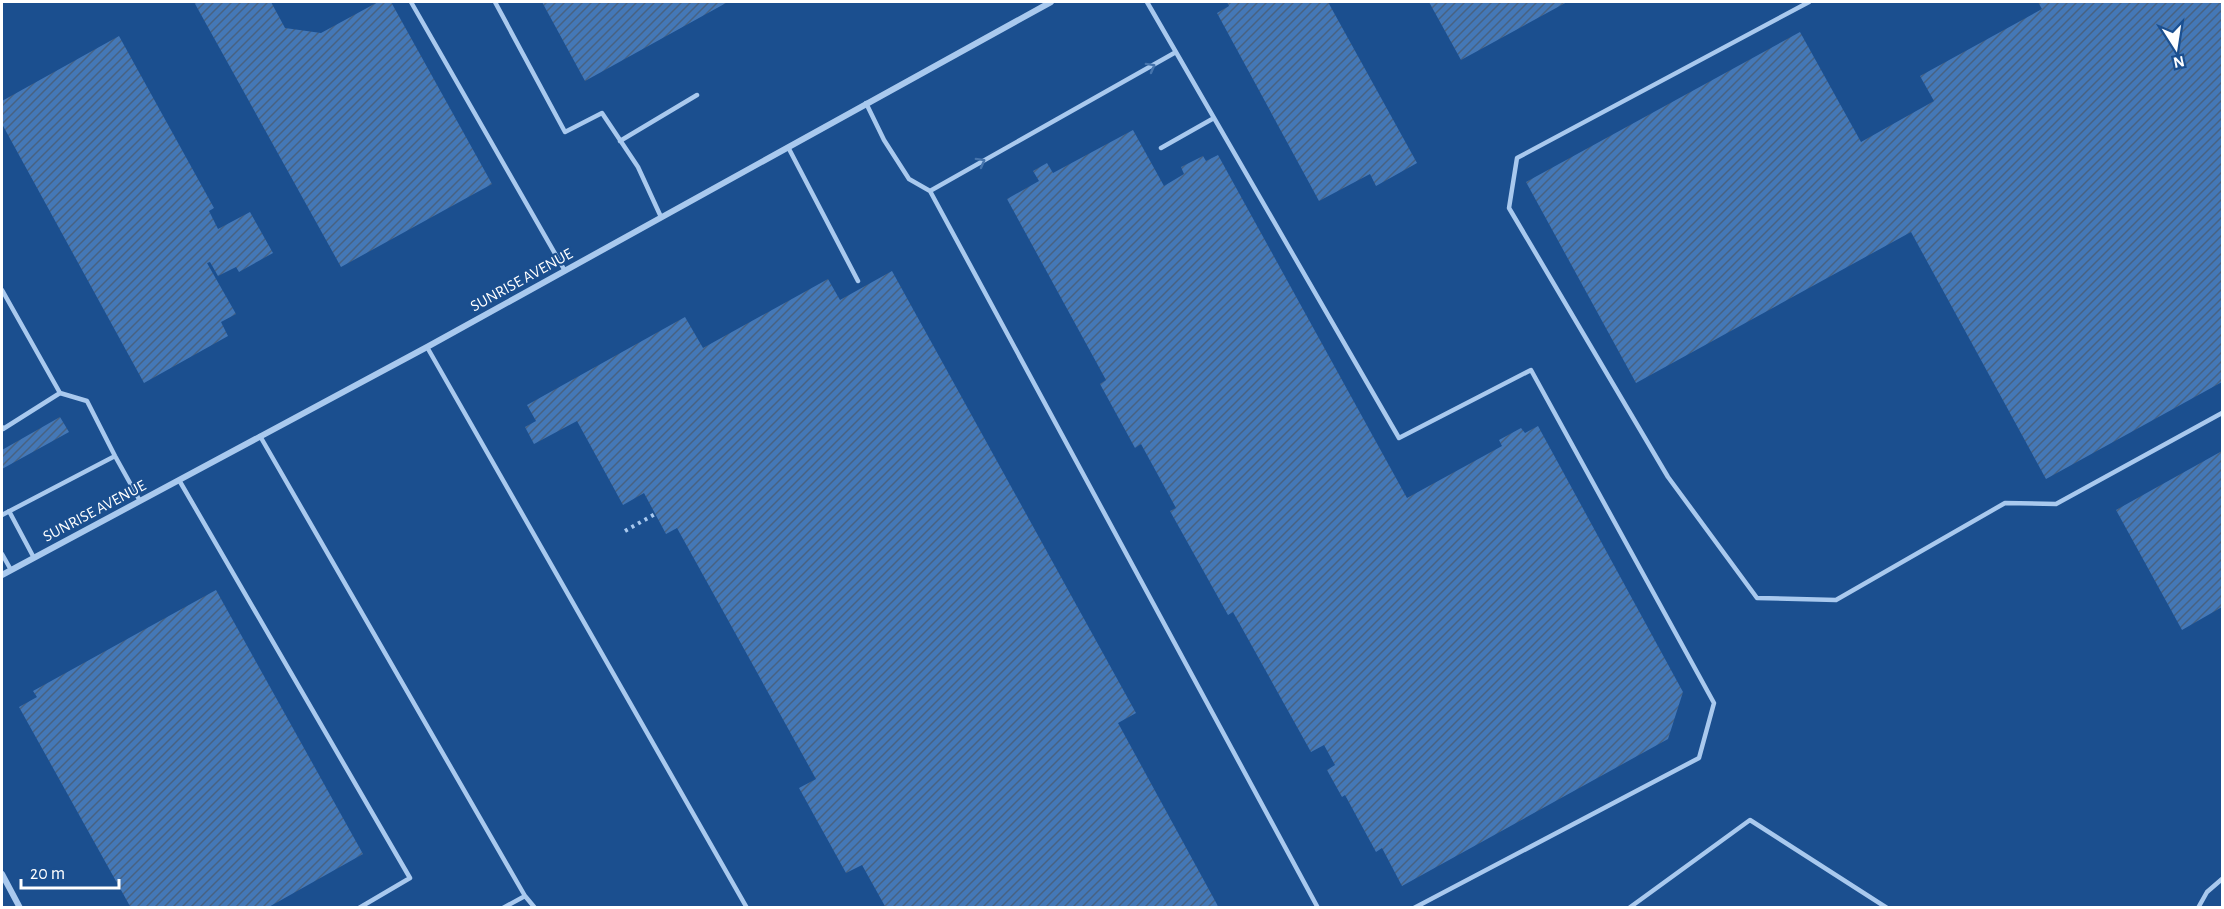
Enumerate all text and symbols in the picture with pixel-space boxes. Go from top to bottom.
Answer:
north arrow [2146,18,2206,78]
text: N [2172,53,2186,71]
one-way arrow [1144,62,1155,74]
one-way arrow [975,158,985,170]
street label: SUNRISE AVENUE [468,245,575,314]
street label: SUNRISE AVENUE [40,477,149,545]
scale bar [21,852,118,890]
text: 20 m [30,865,65,883]

